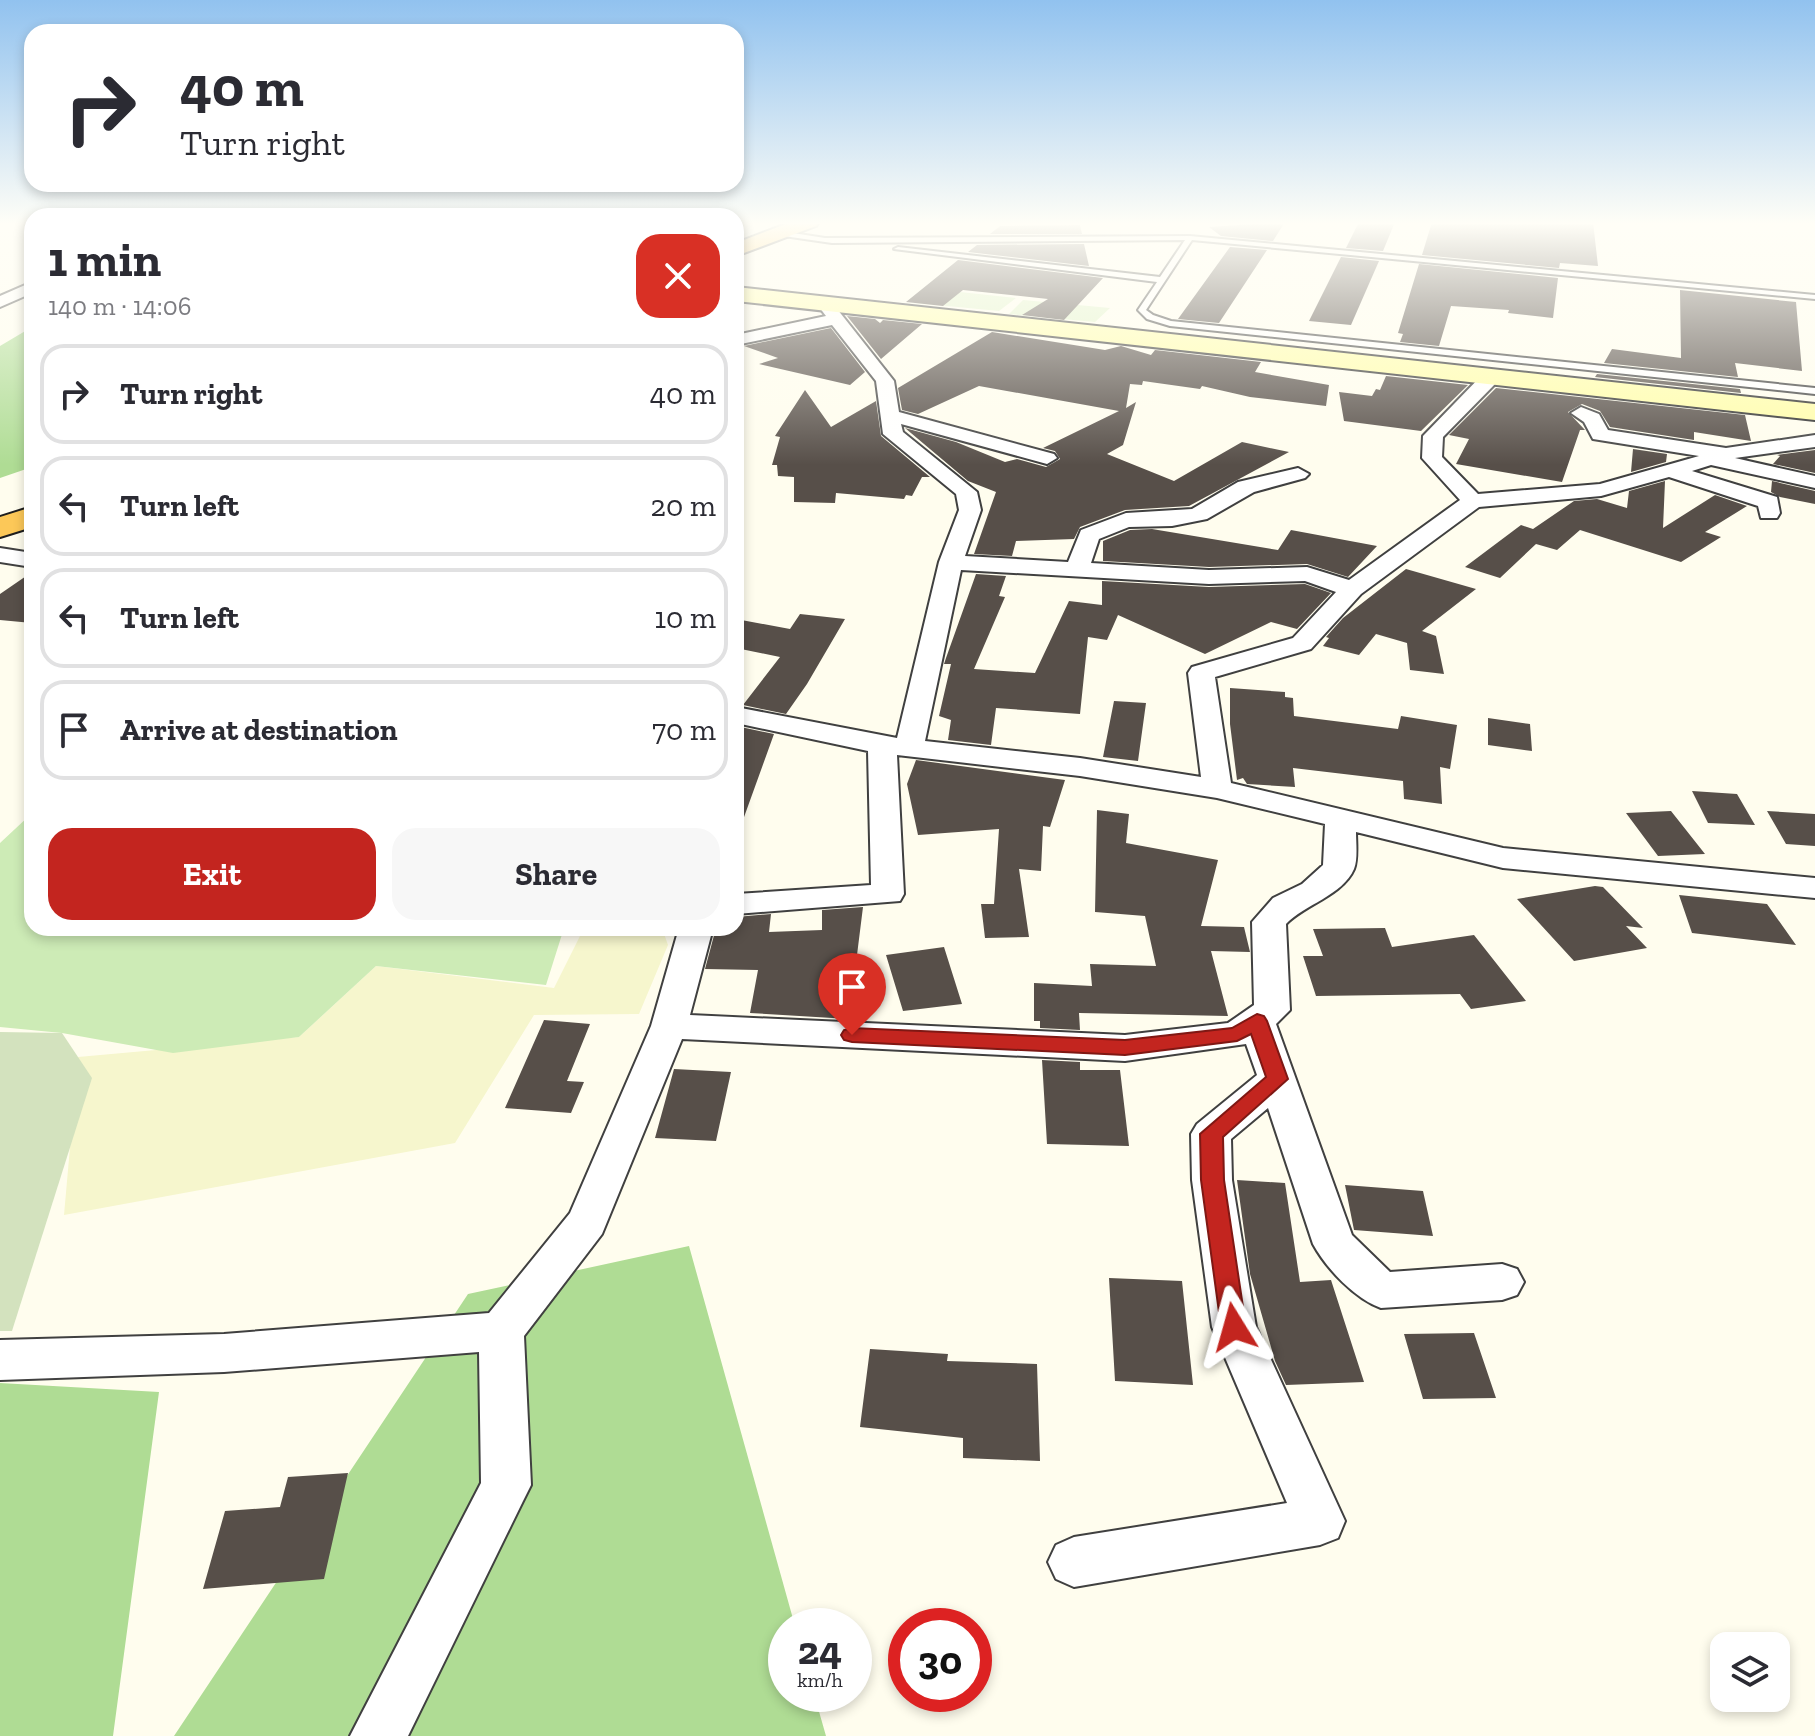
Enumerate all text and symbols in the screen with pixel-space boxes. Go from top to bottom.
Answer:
text: 40 m [180,53,304,120]
icon: right [48,56,152,160]
text: Turn right [180,121,345,164]
text: 1 min [48,231,161,288]
button: close [636,234,720,318]
text: 140 m · 14:06 [48,290,191,322]
icon: right [52,372,96,416]
text: Turn right [120,376,262,412]
text: 40 m [650,376,716,412]
icon: left [52,484,96,528]
text: Turn left [120,488,239,524]
text: 20 m [651,488,716,524]
icon: left [52,596,96,640]
text: Turn left [120,600,239,636]
text: 10 m [654,600,716,636]
icon: arrive [52,708,96,752]
text: Arrive at destination [120,712,397,748]
text: 70 m [652,712,716,748]
button: Exit [48,828,376,920]
button: Share [392,828,720,920]
pin [818,953,886,1035]
icon: arrive [830,965,874,1009]
position arrow [1192,1285,1276,1369]
speed limit sign: 30 [888,1608,992,1712]
text: 24 [798,1626,842,1674]
map controls [1710,1632,1790,1712]
button: layers [1710,1632,1790,1712]
text: km/h [797,1668,843,1692]

